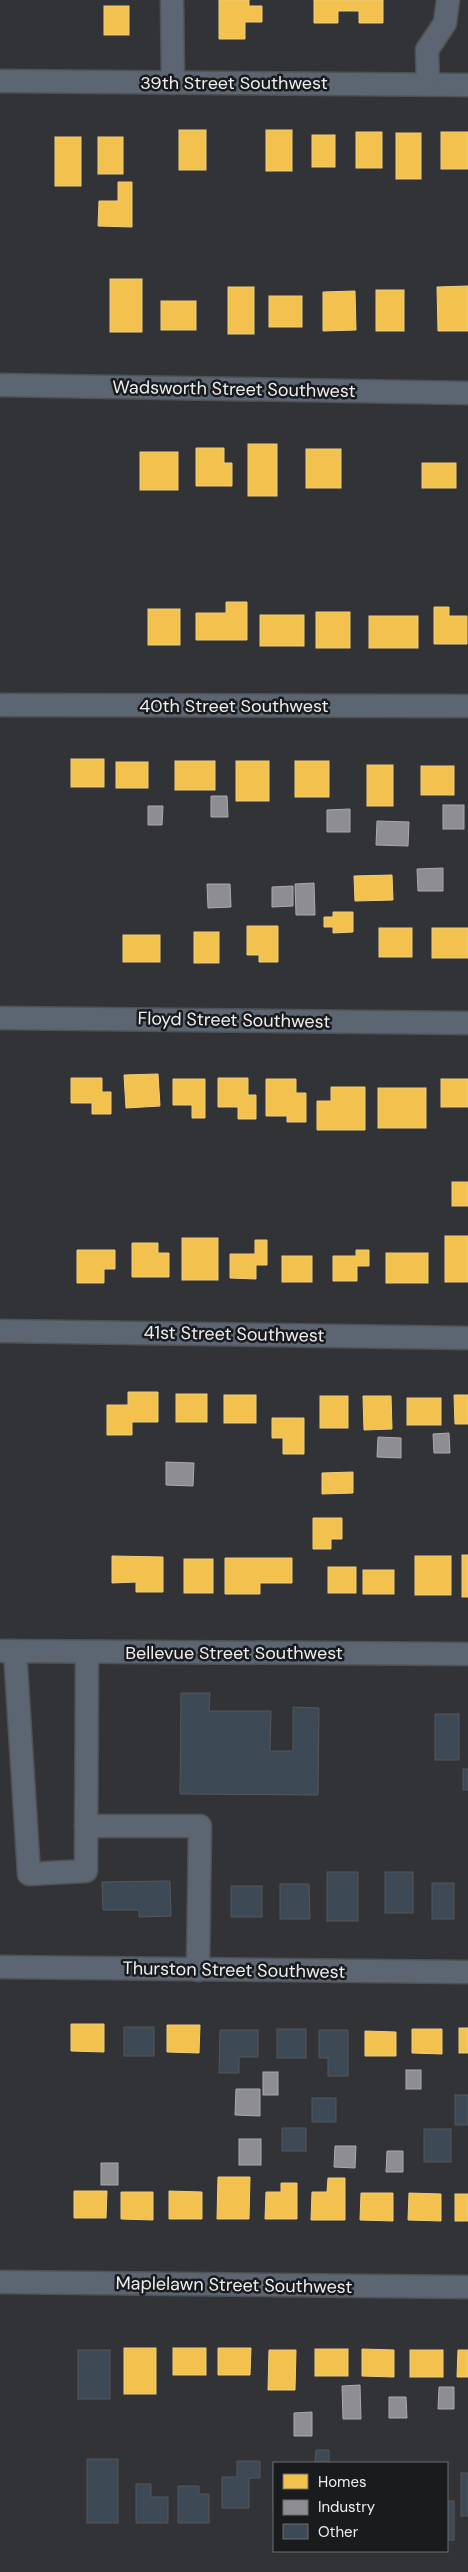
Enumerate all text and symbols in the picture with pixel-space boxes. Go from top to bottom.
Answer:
street label: 39th Street Southwest [140,71,328,95]
street label: Wadsworth Street Southwest [112,375,356,403]
street label: 40th Street Southwest [139,694,329,718]
street label: Floyd Street Southwest [137,1006,331,1034]
street label: 41st Street Southwest [143,1320,325,1348]
street label: Bellevue Street Southwest [125,1641,343,1665]
street label: Thurston Street Southwest [123,1956,345,1984]
street label: Maplelawn Street Southwest [115,2271,353,2299]
legend [273,2462,448,2552]
text: Homes [318,2472,367,2492]
text: Industry [318,2497,376,2517]
text: Other [318,2522,359,2542]

